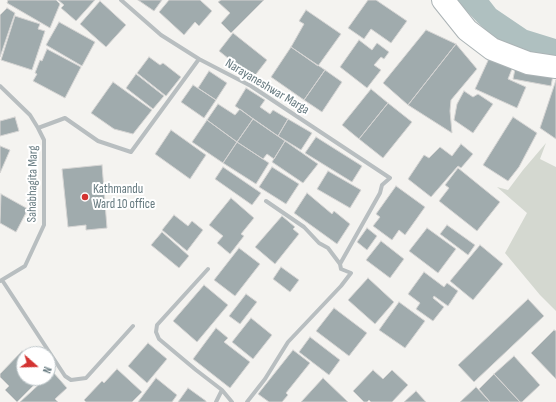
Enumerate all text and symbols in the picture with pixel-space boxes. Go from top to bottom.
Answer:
street label: Narayaneshwar Marga [222,56,312,118]
street label: Sahabhagita Marg [25,145,41,223]
place label: Kathmandu Ward 10 office [93,182,155,213]
marker: Kathmandu Ward 10 office [80,192,90,202]
north arrow [16,346,56,386]
text: N [40,365,54,375]

